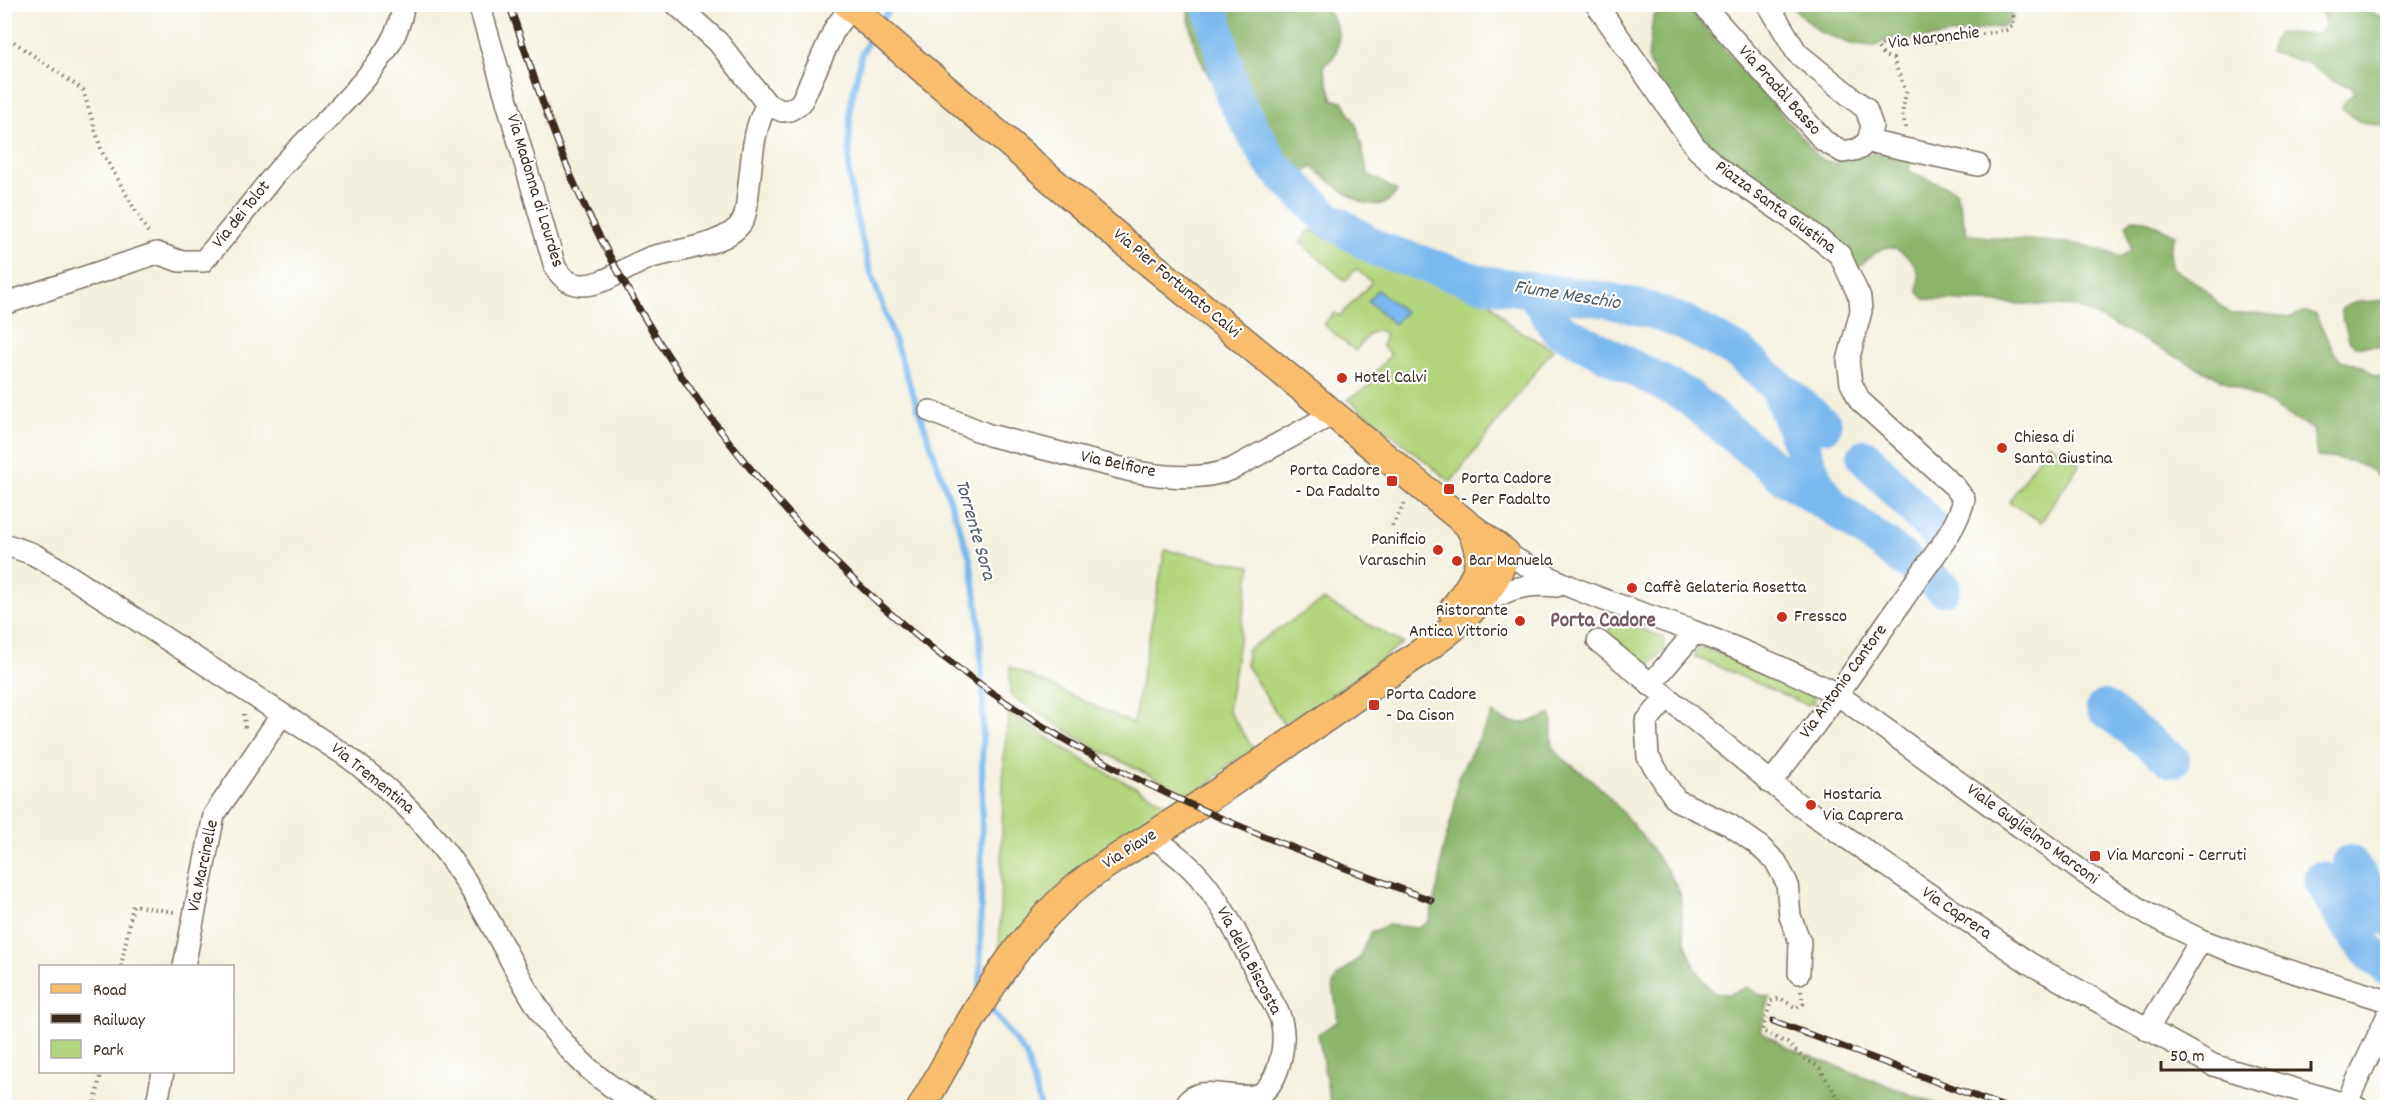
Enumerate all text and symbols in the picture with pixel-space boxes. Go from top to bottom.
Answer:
street label: Via Naronchie [1887,21,1981,57]
street label: Via Pradàl Basso [1732,40,1826,142]
street label: Via Madonna di Lourdes [499,111,569,271]
street label: Piazza Santa Giustina [1709,155,1841,261]
street label: Via dei Tolot [207,175,277,254]
street label: Via Pier Fortunato Calvi [1107,223,1245,345]
water label: Fiume Meschio [1512,274,1623,318]
place label: Hotel Calvi [1354,366,1427,391]
marker: Hotel Calvi [1335,371,1349,385]
place label: Chiesa di Santa Giustina [2014,426,2113,472]
marker: Chiesa di Santa Giustina [1995,441,2009,455]
street label: Via Belfiore [1078,445,1158,485]
place label: Porta Cadore - Da Fadalto [1290,459,1380,505]
place label: Porta Cadore - Per Fadalto [1461,467,1552,513]
marker: Porta Cadore - Da Fadalto [1385,474,1399,488]
water label: Torrente Sora [946,477,1002,585]
marker: Porta Cadore - Per Fadalto [1442,482,1456,496]
place label: Panificio Varaschin [1359,528,1426,574]
marker: Panificio Varaschin [1431,543,1445,557]
place label: Bar Manuela [1469,549,1553,574]
marker: Bar Manuela [1450,554,1464,568]
place label: Caffè Gelateria Rosetta [1644,576,1807,601]
marker: Caffè Gelateria Rosetta [1625,581,1639,595]
place label: Ristorante Antica Vittorio [1409,599,1508,645]
place label: Fressco [1794,605,1847,630]
district label: Porta Cadore [1550,607,1656,637]
marker: Fressco [1775,610,1789,624]
marker: Ristorante Antica Vittorio [1513,614,1527,628]
street label: Via Antonio Cantore [1794,620,1894,744]
place label: Porta Cadore - Da Cison [1386,683,1477,729]
marker: Porta Cadore - Da Cison [1367,698,1381,712]
street label: Via Trementina [325,737,420,821]
street label: Viale Guglielmo Marconi [1961,778,2103,892]
place label: Hostaria Via Caprera [1823,783,1903,829]
marker: Hostaria Via Caprera [1804,798,1818,812]
street label: Via Marcinelle [182,818,226,914]
street label: Via Piave [1098,824,1162,876]
place label: Via Marconi - Cerruti [2107,844,2246,869]
marker: Via Marconi - Cerruti [2088,849,2102,863]
street label: Via Caprera [1916,881,1997,947]
street label: Via della Biscosta [1209,902,1287,1020]
legend [39,965,234,1073]
text: Road [93,979,127,1004]
text: Railway [93,1009,146,1034]
scale bar [2161,1034,2311,1072]
text: Park [93,1039,124,1064]
text: 50 m [2170,1045,2205,1070]

